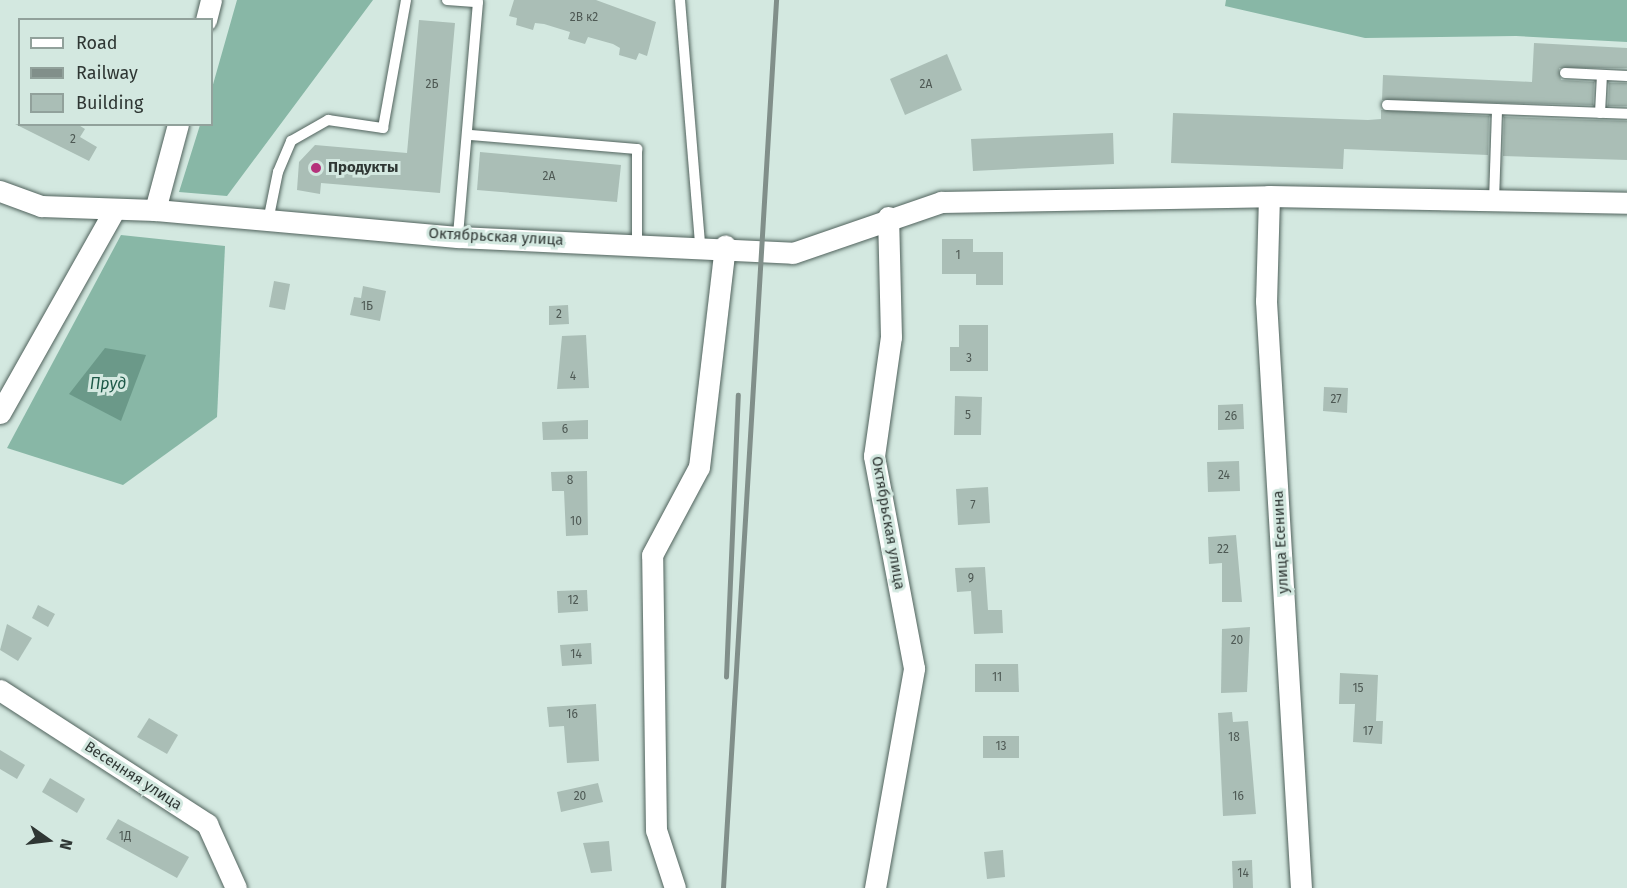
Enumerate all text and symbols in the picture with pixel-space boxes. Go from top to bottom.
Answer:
house number: 2В к2 [570,11,598,25]
legend [18,18,213,126]
text: Road [76,32,118,54]
text: Railway [76,62,138,84]
house number: 2Б [426,78,438,92]
house number: 2А [920,78,932,92]
text: Building [76,92,143,114]
house number: 2 [70,133,76,147]
place label: Продукты [328,159,398,177]
marker: Продукты [309,161,323,175]
house number: 2А [543,170,555,184]
street label: Октябрьская улица [428,224,564,250]
house number: 1 [955,249,961,263]
house number: 1Б [361,300,373,314]
house number: 2 [556,308,562,322]
house number: 3 [966,352,972,366]
house number: 4 [570,370,576,384]
water label: Пруд [90,374,126,394]
house number: 27 [1330,393,1342,407]
house number: 5 [965,409,971,423]
house number: 26 [1225,410,1237,424]
house number: 6 [562,423,568,437]
street label: Октябрьская улица [867,455,909,591]
house number: 24 [1218,469,1230,483]
house number: 8 [567,474,573,488]
street label: улица Есенина [1269,490,1293,594]
house number: 7 [970,499,976,513]
house number: 10 [570,515,582,529]
house number: 22 [1217,543,1229,557]
house number: 9 [968,572,974,586]
house number: 12 [567,594,579,608]
house number: 20 [1231,634,1243,648]
house number: 14 [570,648,582,662]
house number: 11 [992,671,1002,685]
house number: 15 [1352,682,1364,696]
house number: 16 [566,708,578,722]
house number: 17 [1363,725,1373,739]
house number: 18 [1228,731,1240,745]
street label: Весенняя улица [81,738,185,814]
house number: 13 [995,740,1007,754]
house number: 20 [574,790,586,804]
house number: 16 [1232,790,1244,804]
north arrow [18,810,78,870]
house number: 1Д [119,830,131,844]
text: N [55,837,76,852]
house number: 14 [1237,867,1249,881]

